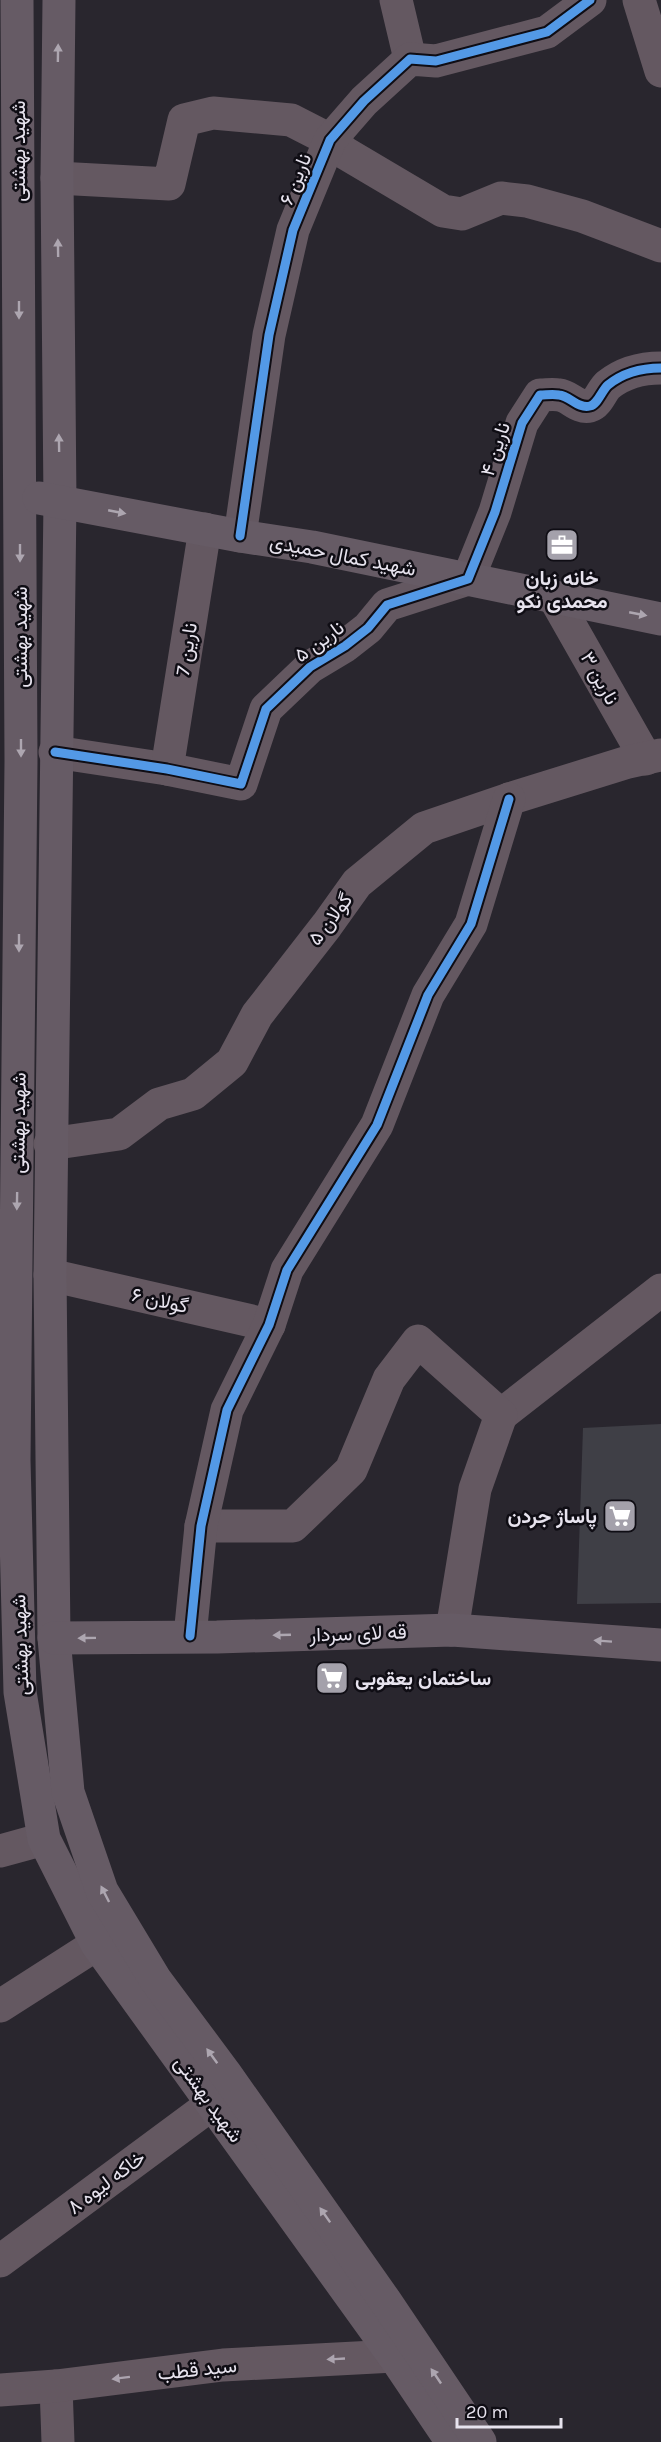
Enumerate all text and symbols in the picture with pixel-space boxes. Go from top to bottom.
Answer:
one-way arrow [53,43,63,62]
street label: شهید بهشتی [7,100,31,202]
street label: نارین ۶ [275,150,317,209]
one-way arrow [53,238,62,257]
one-way arrow [14,301,24,320]
street label: نارین ۴ [476,419,516,479]
one-way arrow [54,433,64,452]
one-way arrow [108,508,127,517]
office icon: خانه زبان محمدی نکو [544,527,580,563]
street label: شهید کمال حمیدی [268,530,418,582]
one-way arrow [15,544,25,563]
place label: خانه زبان محمدی نکو [516,567,608,614]
street label: شهید بهشتی [9,586,33,688]
one-way arrow [629,610,648,619]
street label: نارین ۵ [290,616,349,668]
street label: نارین 7 [171,621,203,677]
street label: نارین ۳ [575,648,623,709]
one-way arrow [16,739,26,758]
street label: گولان ۵ [303,889,358,950]
one-way arrow [14,934,24,953]
street label: شهید بهشتی [6,1072,32,1174]
one-way arrow [12,1192,22,1211]
street label: گولان ۶ [129,1283,190,1319]
supermarket icon: پاساژ جردن [602,1498,638,1534]
place label: پاساژ جردن [507,1505,597,1530]
street label: شهید بهشتی [7,1594,35,1696]
street label: قه لای سردار [308,1620,407,1648]
one-way arrow [273,1630,292,1640]
one-way arrow [78,1633,97,1643]
one-way arrow [593,1636,612,1646]
supermarket icon: ساختمان یعقوبی [314,1660,350,1696]
place label: ساختمان یعقوبی [355,1667,491,1691]
one-way arrow [100,1885,110,1902]
one-way arrow [206,2049,218,2065]
street label: شهید بهشتی [169,2052,248,2148]
street label: خاکه لیوه ۸ [63,2146,150,2220]
one-way arrow [319,2208,331,2224]
street label: سید قطب [156,2354,238,2385]
one-way arrow [327,2355,346,2364]
one-way arrow [430,2368,441,2384]
one-way arrow [111,2373,130,2383]
scale bar [457,2391,560,2429]
text: 20 m [466,2401,508,2423]

